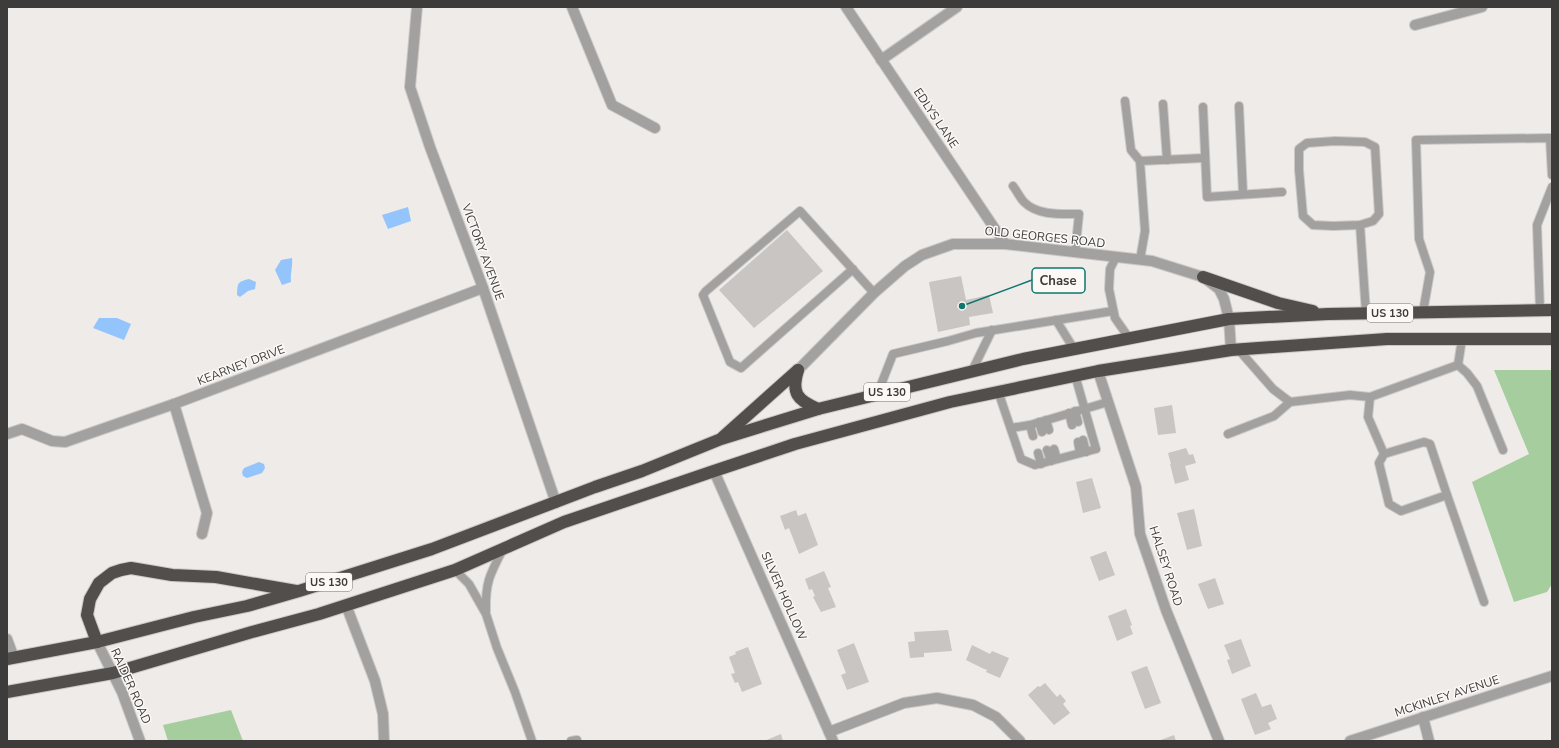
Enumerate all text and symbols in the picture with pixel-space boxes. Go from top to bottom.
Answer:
street label: EDLYS LANE [910,85,962,151]
street label: VICTORY AVENUE [458,201,508,302]
street label: OLD GEORGES ROAD [984,223,1106,251]
callout: Chase [1032,268,1085,293]
text: Chase [1040,272,1076,290]
road number: US 130 [1367,304,1413,322]
street label: KEARNEY DRIVE [195,341,287,389]
road number: US 130 [864,383,910,401]
street label: HALSEY ROAD [1146,524,1187,608]
street label: SILVER HOLLOW [757,549,811,643]
road number: US 130 [306,573,352,591]
street label: RAIDER ROAD [107,646,155,727]
street label: MCKINLEY AVENUE [1392,671,1502,721]

